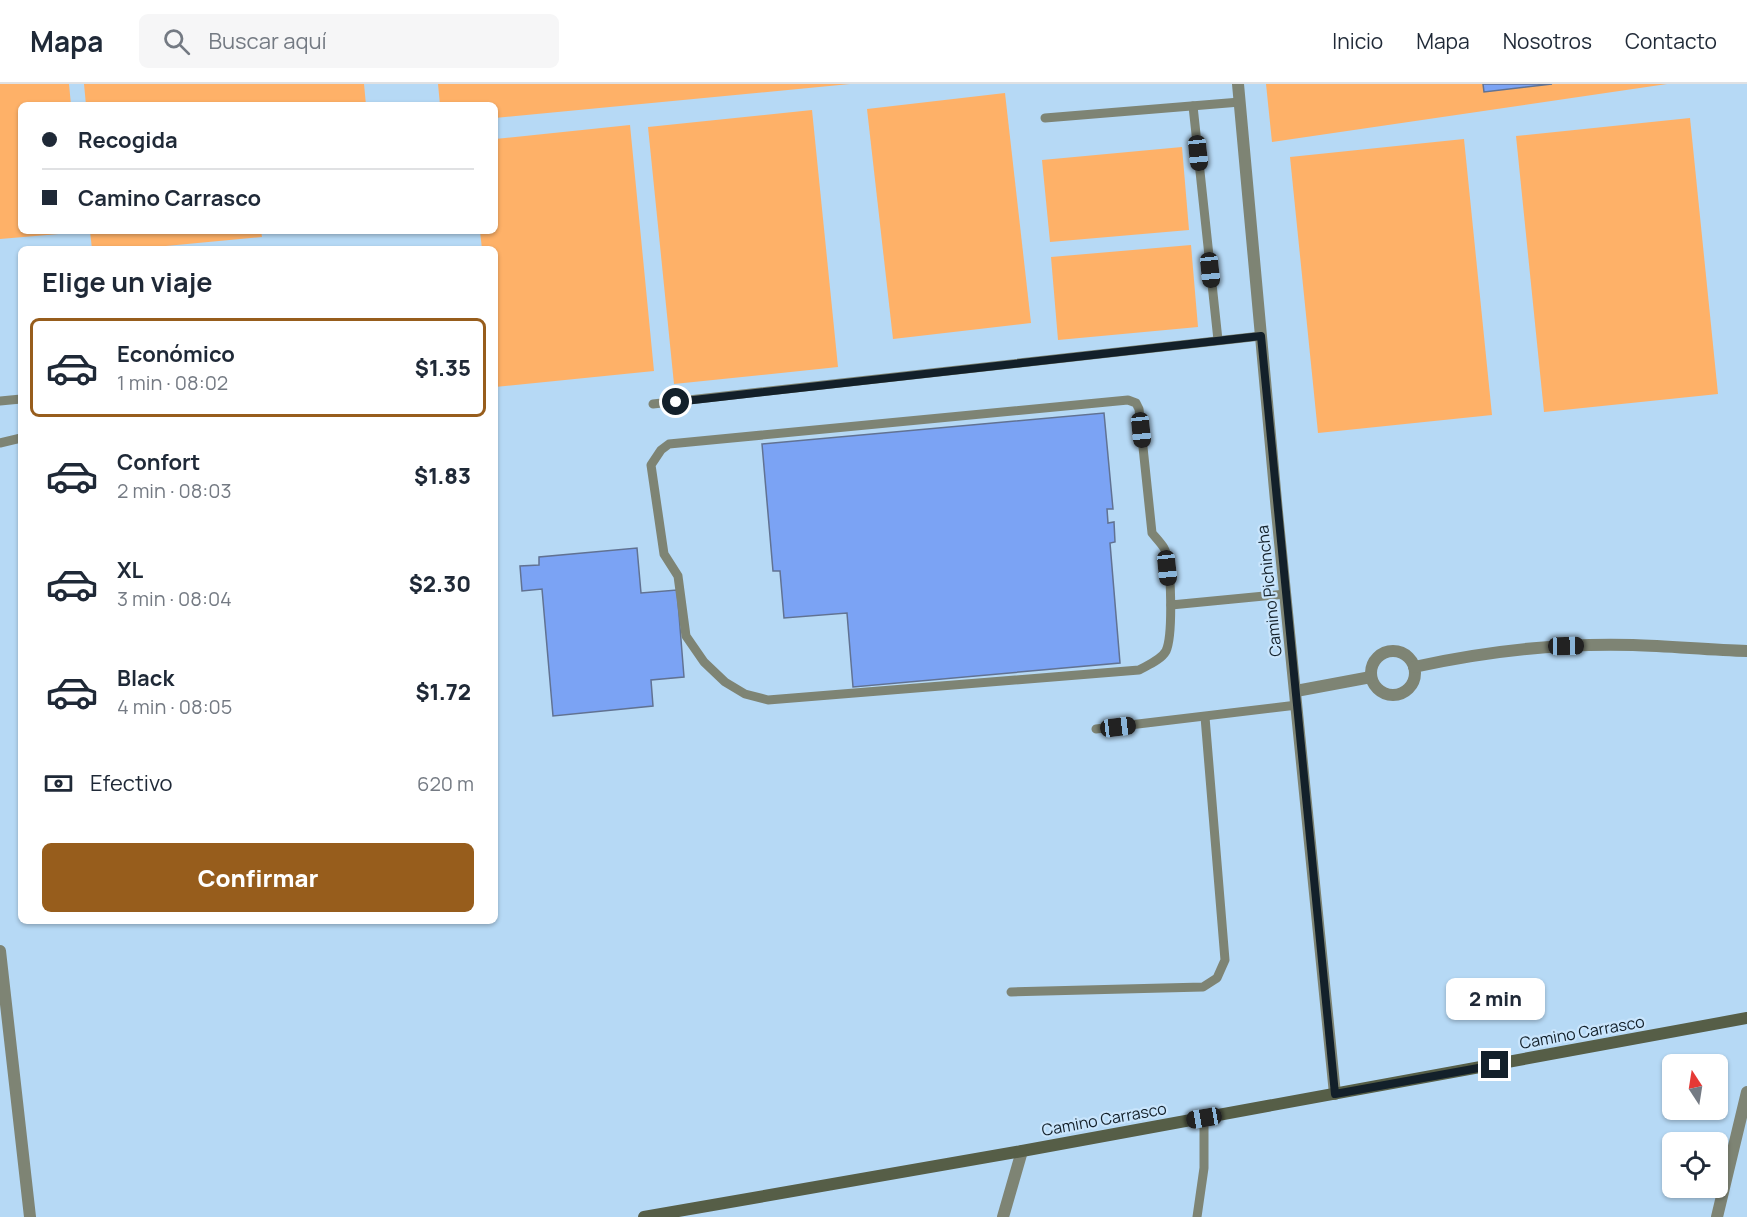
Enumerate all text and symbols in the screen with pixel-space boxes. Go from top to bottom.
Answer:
search box [139,14,559,68]
text: Mapa [30,22,103,60]
icon: search [160,25,193,58]
text: Buscar aquí [208,26,327,56]
text: Inicio [1332,27,1383,55]
text: Mapa [1416,27,1470,55]
text: Nosotros [1503,27,1592,55]
text: Contacto [1625,27,1717,55]
text: Recogida [78,125,178,155]
car [1187,134,1209,172]
text: Camino Carrasco [78,183,261,213]
car [1199,251,1221,289]
text: Elige un viaje [42,263,213,300]
text: Económico [117,339,235,369]
icon: car [45,341,99,395]
text: $1.35 [415,353,471,383]
text: 1 min · 08:02 [117,369,228,396]
route start [662,388,689,415]
car [1130,411,1152,449]
text: Confort [117,447,200,477]
icon: car [45,449,99,503]
text: $1.83 [414,461,471,491]
text: 2 min · 08:03 [117,477,232,504]
street label: Camino Pichincha [1251,524,1287,658]
car [1156,549,1178,587]
text: XL [117,555,143,585]
icon: car [45,557,99,611]
text: $2.30 [409,569,471,599]
text: 3 min · 08:04 [117,585,232,612]
car [1548,637,1584,655]
text: Black [117,663,174,693]
icon: car [45,665,99,719]
text: $1.72 [415,677,471,707]
text: 4 min · 08:05 [117,693,232,720]
car [1099,716,1137,738]
icon: cash [42,767,75,800]
text: Efectivo [90,768,173,798]
text: 620 m [417,770,474,797]
button: Confirmar [42,843,474,912]
callout: 2 min [1446,978,1544,1020]
text: 2 min [1469,985,1522,1012]
street label: Camino Carrasco [1518,1010,1646,1054]
route end [1481,1051,1508,1078]
north arrow [1662,1054,1728,1120]
map controls [1662,1054,1728,1198]
street label: Camino Carrasco [1040,1097,1168,1141]
car [1185,1106,1223,1130]
button: locate [1662,1132,1728,1198]

